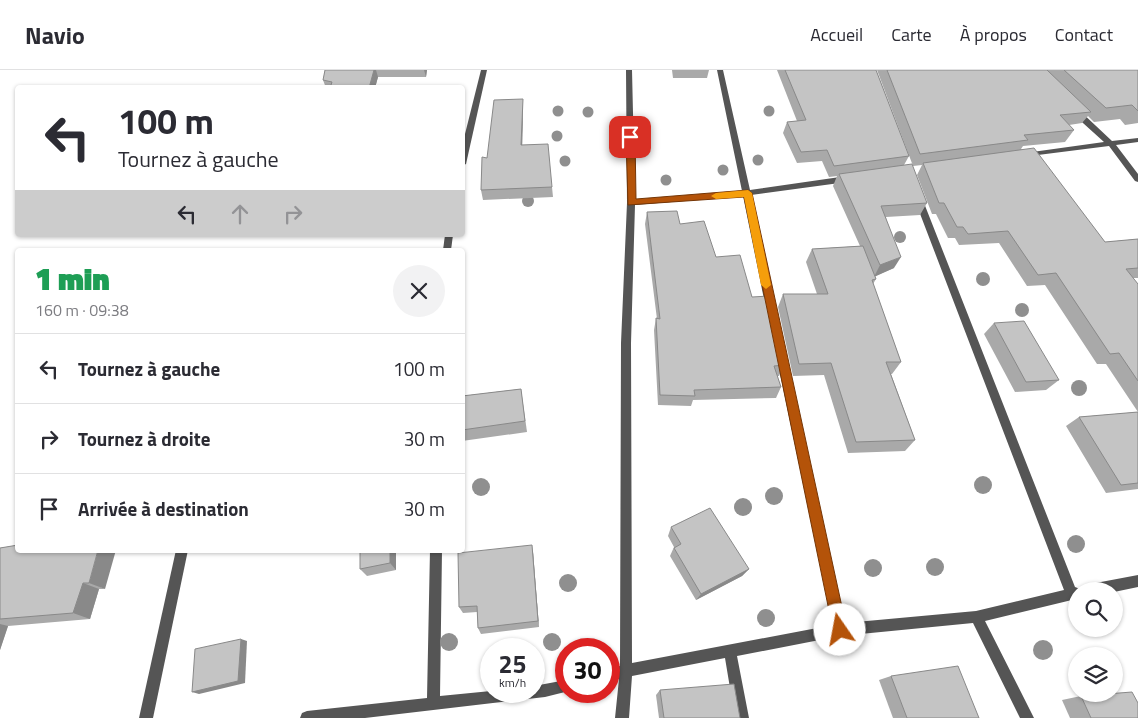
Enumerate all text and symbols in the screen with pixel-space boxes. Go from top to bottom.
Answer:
text: Navio [25,17,85,53]
text: Accueil [810,21,863,48]
text: Carte [891,21,932,48]
text: À propos [960,21,1027,48]
text: Contact [1055,21,1113,48]
text: 100 m [118,94,214,148]
icon: left [35,105,100,170]
pin [609,116,651,158]
icon: arrive [616,123,644,151]
text: Tournez à gauche [118,142,279,176]
icon: left [173,200,201,228]
icon: ahead [226,200,254,228]
icon: right [279,200,307,228]
text: 1 min [35,256,110,302]
button: close [393,265,445,317]
text: 160 m · 09:38 [35,298,129,322]
text: Tournez à gauche [78,354,220,383]
text: 100 m [393,354,445,383]
icon: left [35,355,63,383]
text: Tournez à droite [78,424,210,453]
text: 30 m [404,424,445,453]
icon: right [35,425,63,453]
text: Arrivée à destination [78,494,249,523]
text: 30 m [404,494,445,523]
icon: arrive [35,495,63,523]
map controls [1068,582,1123,702]
button: search [1068,582,1123,637]
position arrow [813,603,865,655]
speed limit sign: 30 [555,638,620,703]
text: 25 [498,645,527,683]
button: layers [1068,647,1123,702]
text: km/h [499,673,526,692]

